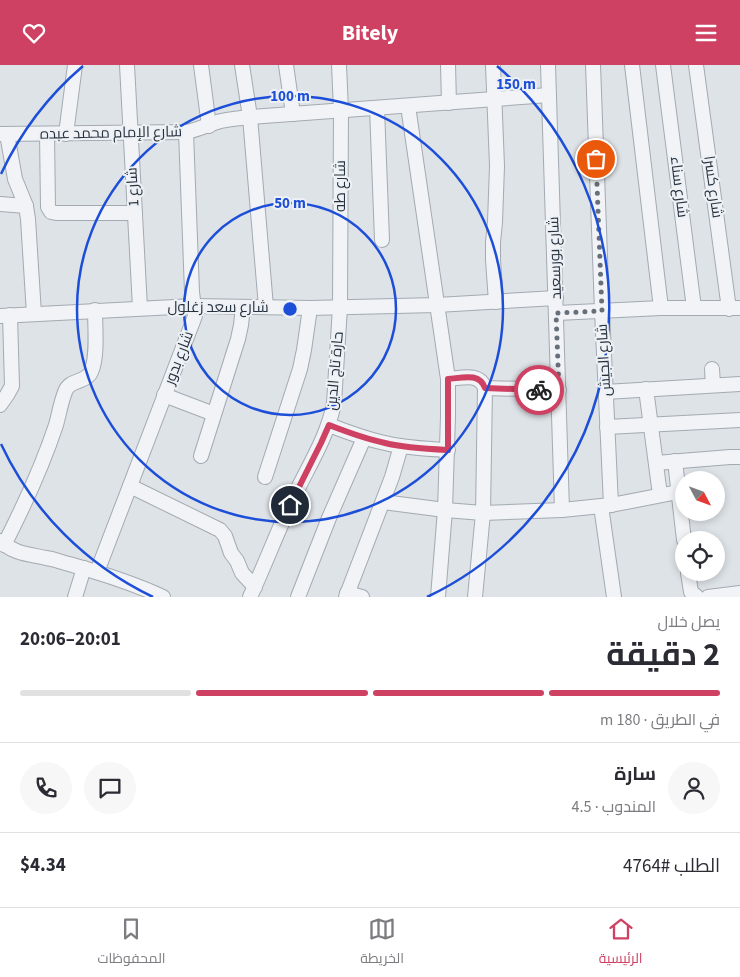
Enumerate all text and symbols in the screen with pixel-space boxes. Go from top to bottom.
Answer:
text: Bitely [342,17,398,49]
icon: heart [20,19,48,47]
icon: menu [692,19,720,47]
text: 150 m [496,74,536,95]
text: 100 m [270,86,310,107]
street label: شارع الإمام محمد عبده [40,121,182,145]
pin [575,138,617,180]
icon: bag [582,145,610,173]
street label: شارع سناء [665,155,693,219]
street label: شارع كسرا [698,155,728,219]
street label: شارع طه [330,160,351,212]
street label: شارع 1 [121,167,145,207]
text: 50 m [274,193,306,214]
street label: شارع بورسعيد [543,216,567,300]
street label: شارع سعد زغلول [167,297,269,318]
centre of rings [281,300,299,318]
street label: شارع الجيش [592,323,616,397]
street label: شارع بدور [159,328,199,389]
street label: حارة تاج الدين [321,331,349,411]
courier [514,365,564,415]
icon: bike [525,376,553,404]
north arrow [675,471,725,521]
map controls [675,471,725,581]
pin [269,484,311,526]
icon: home [276,491,304,519]
button: locate [675,531,725,581]
text: يصل خلال [657,611,720,633]
text: 20:01–20:06 [20,626,121,653]
text: 2 دقيقة [606,632,720,678]
text: في الطريق · 180 m [600,709,720,731]
text: سارة [614,761,656,788]
button: phone [20,762,72,814]
button: chat [84,762,136,814]
button: person [668,762,720,814]
text: المندوب · 4.5 [572,796,656,818]
text: $4.34 [20,852,66,879]
text: الطلب #4764 [623,853,720,880]
tab: المحفوظات [97,915,166,971]
tab: الخريطة [360,915,404,971]
tab: الرئيسية [599,915,643,971]

